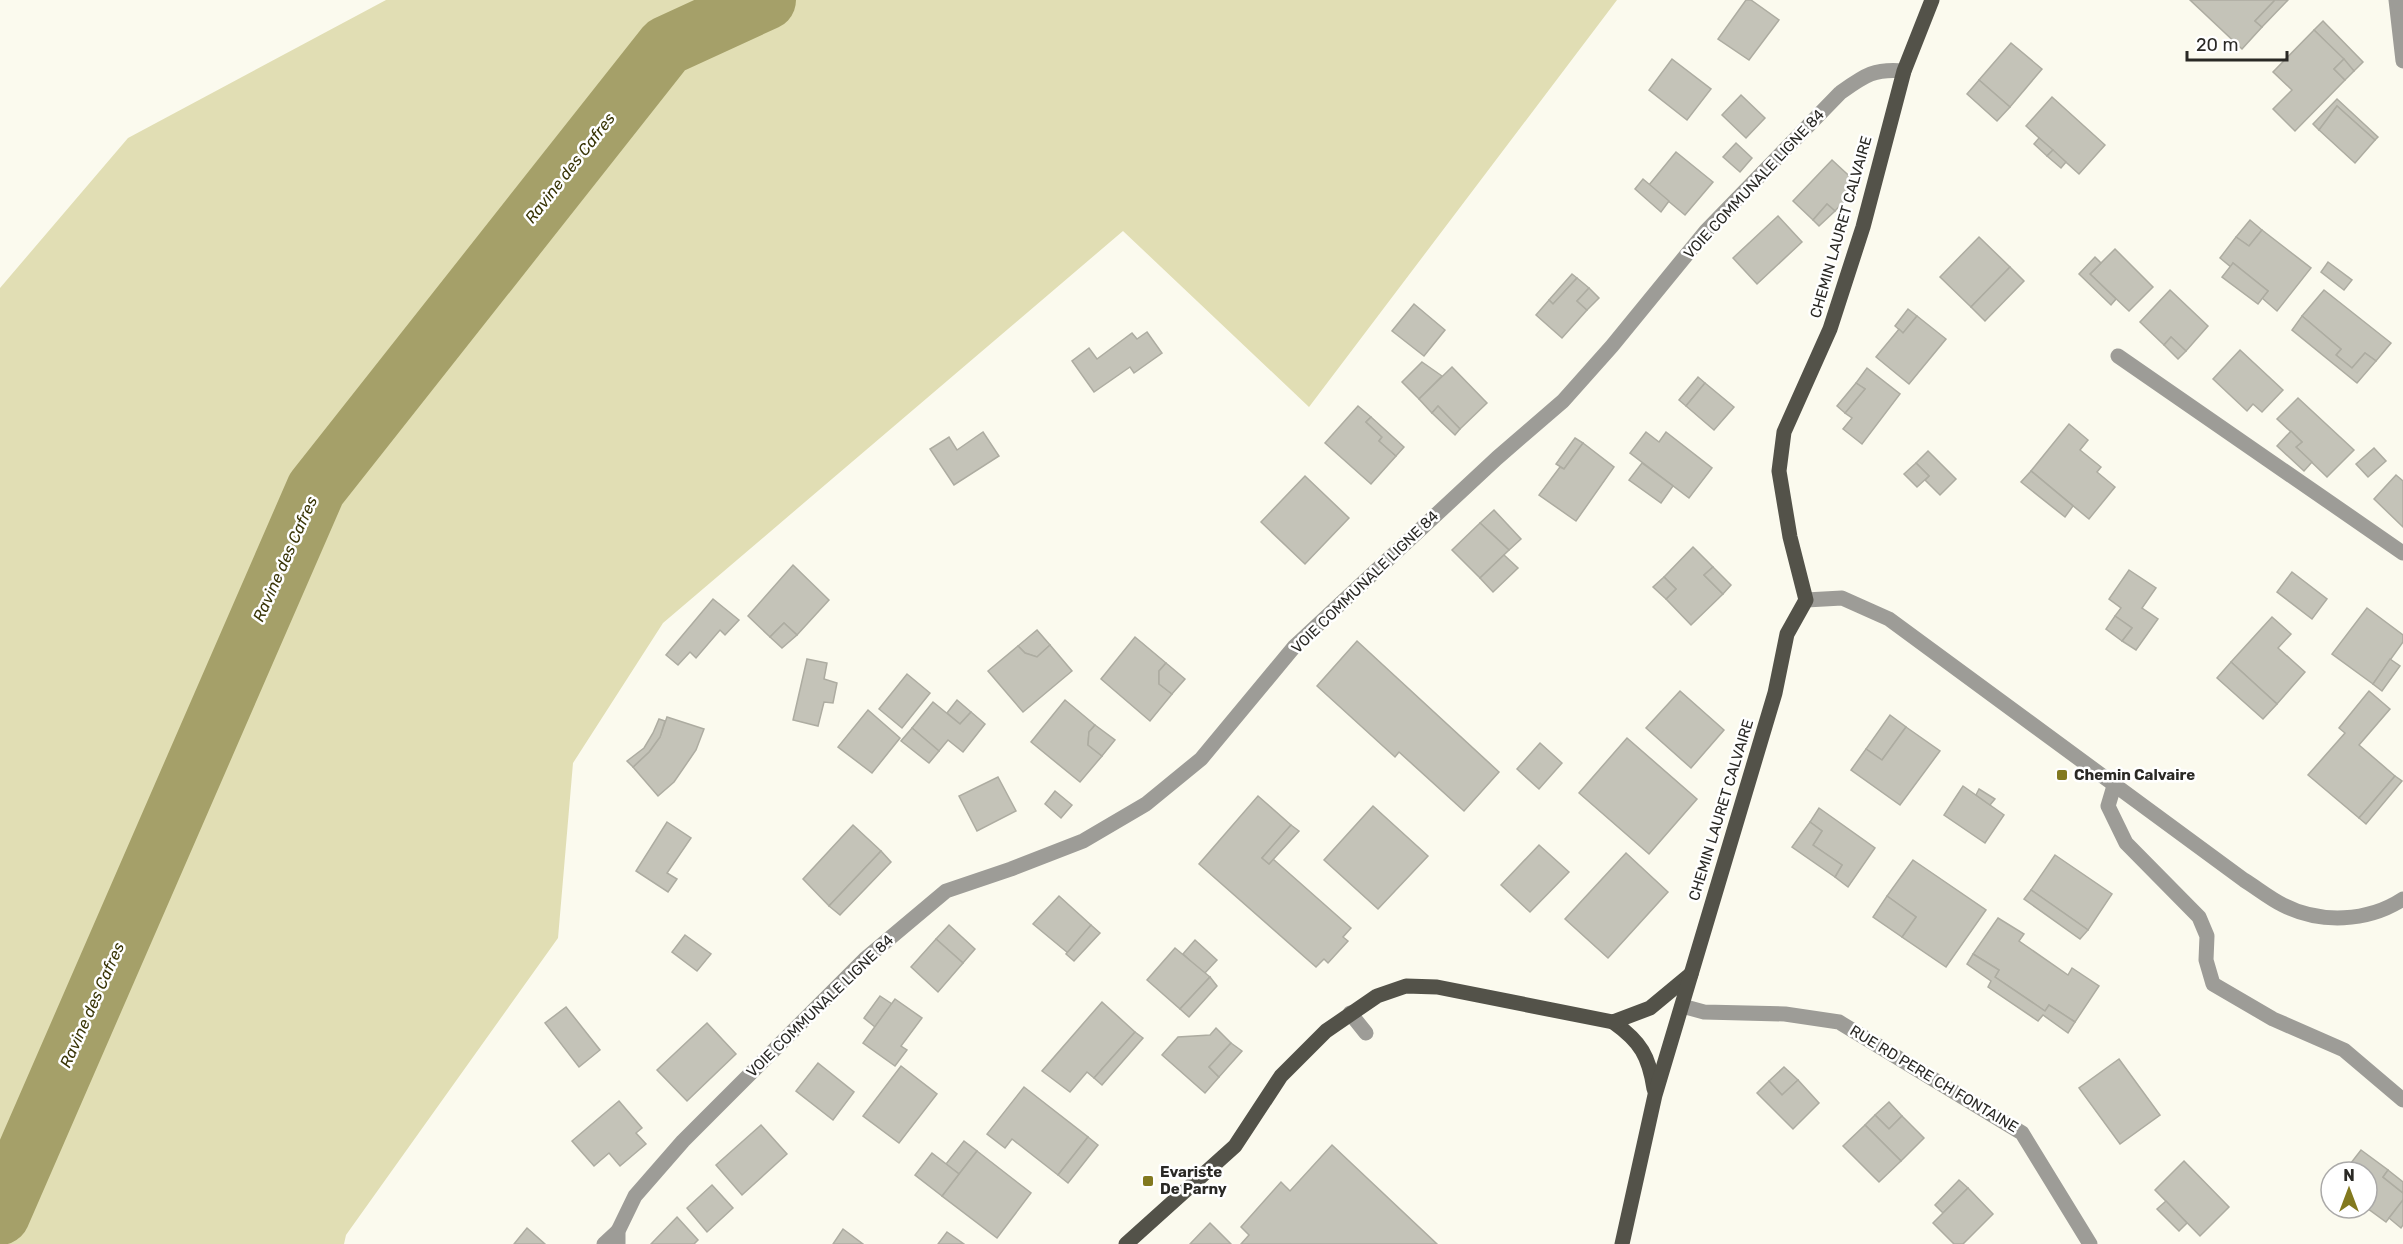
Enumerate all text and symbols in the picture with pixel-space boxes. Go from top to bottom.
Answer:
scale bar [2187,24,2288,62]
text: 20 m [2196,34,2238,56]
street label: VOIE COMMUNALE LIGNE 84 [1680,106,1828,262]
water label: Ravine des Cafres [521,109,619,227]
street label: CHEMIN LAURET CALVAIRE [1806,134,1876,320]
water label: Ravine des Cafres [249,493,321,625]
street label: VOIE COMMUNALE LIGNE 84 [1288,507,1442,657]
street label: CHEMIN LAURET CALVAIRE [1685,717,1757,903]
place label: Chemin Calvaire [2074,766,2195,784]
marker: Chemin Calvaire [2055,768,2069,782]
street label: VOIE COMMUNALE LIGNE 84 [743,931,897,1081]
water label: Ravine des Cafres [56,939,128,1071]
street label: RUE RD PERE CH FONTAINE [1847,1022,2021,1136]
north arrow [2319,1160,2379,1220]
place label: Evariste De Parny [1160,1163,1227,1198]
text: N [2343,1166,2355,1185]
marker: Evariste De Parny [1141,1174,1155,1188]

